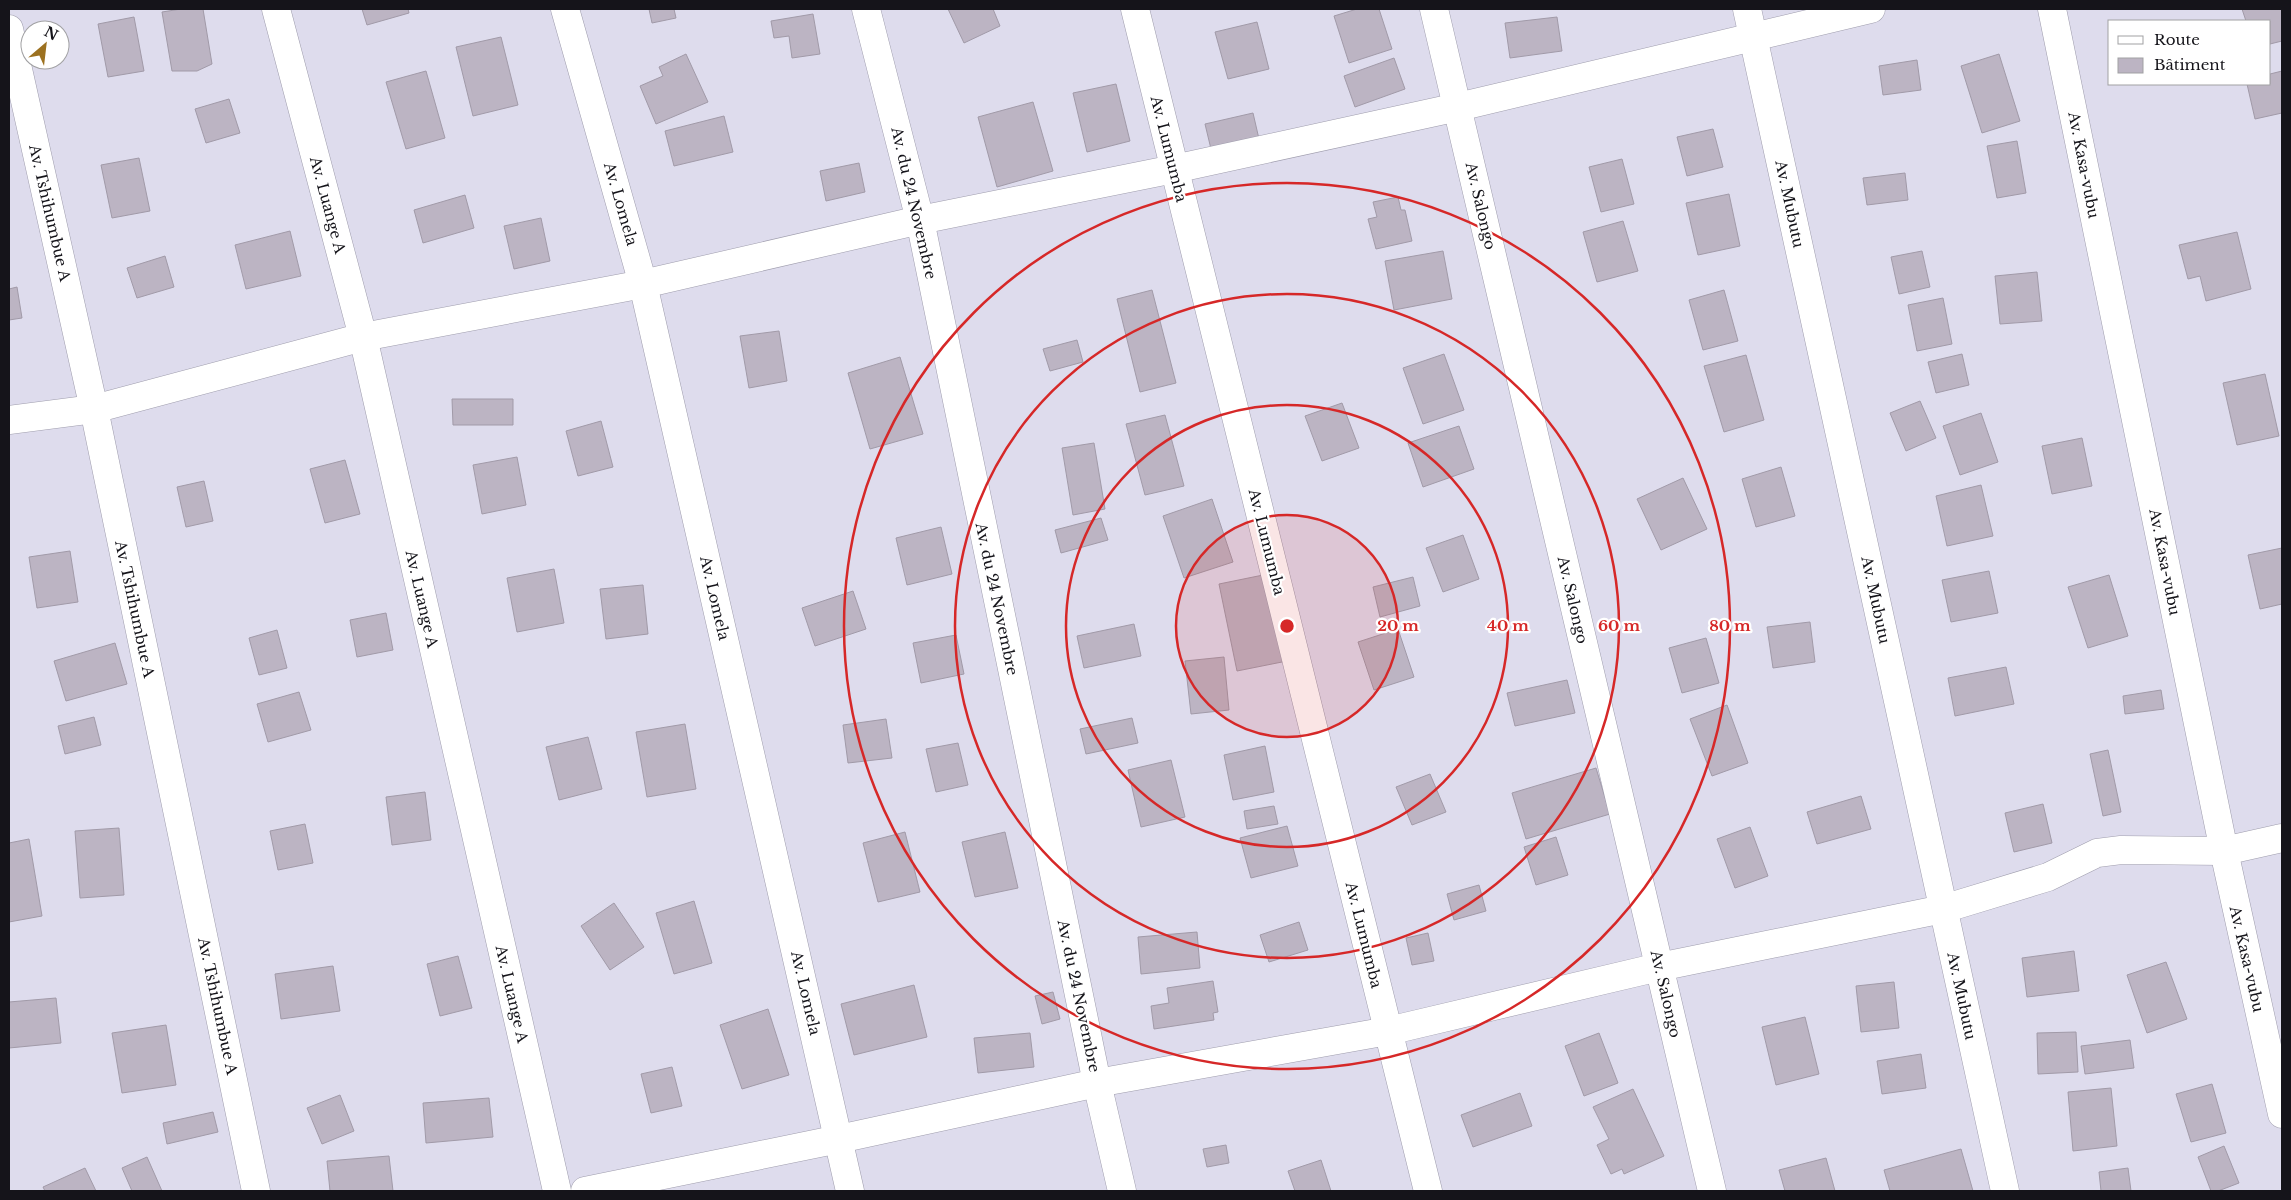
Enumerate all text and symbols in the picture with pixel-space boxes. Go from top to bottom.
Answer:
north arrow [20,20,70,70]
legend [2108,20,2271,85]
text: N [41,22,61,45]
text: Route [2154,30,2200,49]
text: Bâtiment [2154,55,2226,74]
street label: Av. Lumumba [1146,93,1192,205]
street label: Av. Kasa-vubu [2064,109,2104,220]
street label: Av. du 24 Novembre [887,124,941,281]
street label: Av. Tshihumbue A [25,142,75,284]
street label: Av. Luange A [306,153,350,256]
street label: Av. Mubutu [1771,158,1809,250]
street label: Av. Lomela [600,159,642,249]
street label: Av. Salongo [1462,159,1500,252]
street label: Av. Lumumba [1244,486,1290,598]
street label: Av. Kasa-vubu [2145,506,2185,617]
street label: Av. du 24 Novembre [971,520,1022,677]
street label: Av. Tshihumbue A [111,538,159,680]
street label: Av. Luange A [401,547,443,650]
street label: Av. Lomela [696,553,734,643]
street label: Av. Salongo [1554,553,1592,646]
street label: Av. Mubutu [1857,554,1895,646]
text: 20 m [1377,616,1419,635]
text: 40 m [1487,616,1529,635]
text: 60 m [1598,616,1640,635]
text: 80 m [1709,616,1751,635]
centre of rings [1278,617,1296,635]
street label: Av. Lumumba [1341,879,1387,991]
street label: Av. Kasa-vubu [2225,903,2268,1014]
street label: Av. du 24 Novembre [1053,917,1104,1074]
street label: Av. Tshihumbue A [194,935,242,1077]
street label: Av. Luange A [491,942,533,1045]
street label: Av. Salongo [1647,947,1685,1040]
street label: Av. Lomela [787,948,825,1038]
street label: Av. Mubutu [1943,950,1981,1042]

